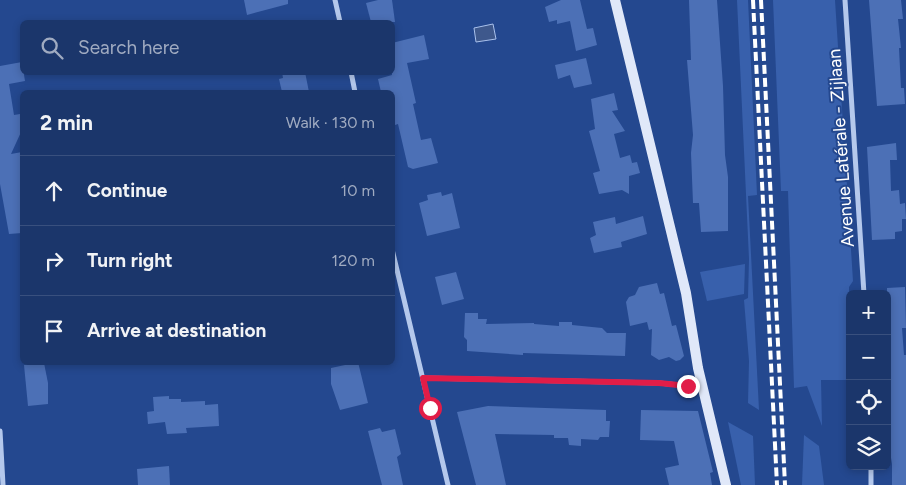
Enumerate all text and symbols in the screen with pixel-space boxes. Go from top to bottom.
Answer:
search box [20,20,395,75]
icon: search [38,34,66,62]
text: Search here [78,36,180,59]
street label: Avenue Latérale - Zijlaan [823,48,859,248]
text: 2 min [40,110,93,135]
text: Walk · 130 m [286,113,375,132]
icon: ahead [40,177,68,205]
text: Continue [87,179,167,202]
text: 10 m [341,181,375,200]
icon: right [40,247,68,275]
text: Turn right [87,249,173,272]
text: 120 m [332,251,375,270]
map controls [846,290,891,470]
button: + [846,290,891,335]
icon: arrive [40,317,68,345]
text: Arrive at destination [87,319,266,342]
button: − [846,335,891,380]
route end [677,375,700,398]
button: locate [846,380,891,425]
route start [419,397,442,420]
button: layers [846,425,891,470]

